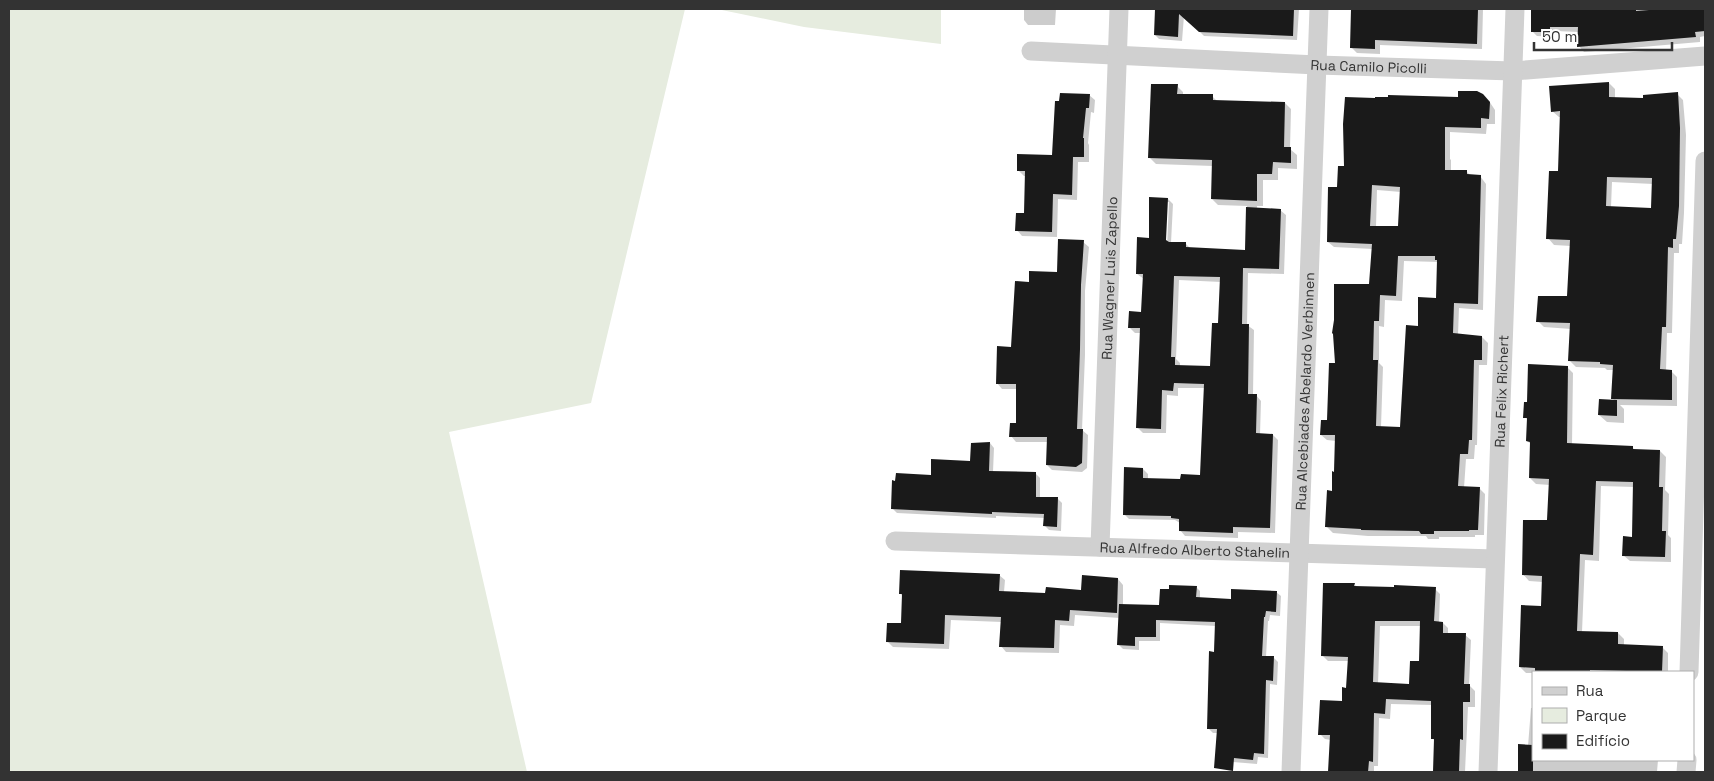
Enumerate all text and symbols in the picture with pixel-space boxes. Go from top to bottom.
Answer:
scale bar [1534,20,1672,52]
text: 50 m [1542,27,1577,46]
street label: Rua Camilo Picolli [1310,56,1427,77]
street label: Rua Wagner Luis Zapello [1098,196,1121,360]
street label: Rua Alcebiades Abelardo Verbinnen [1292,272,1318,511]
street label: Rua Felix Richert [1490,334,1512,448]
street label: Rua Alfredo Alberto Stahelin [1099,538,1290,562]
legend [1532,671,1694,761]
text: Rua [1576,681,1604,700]
text: Parque [1576,706,1627,725]
text: Edifício [1576,731,1630,750]

